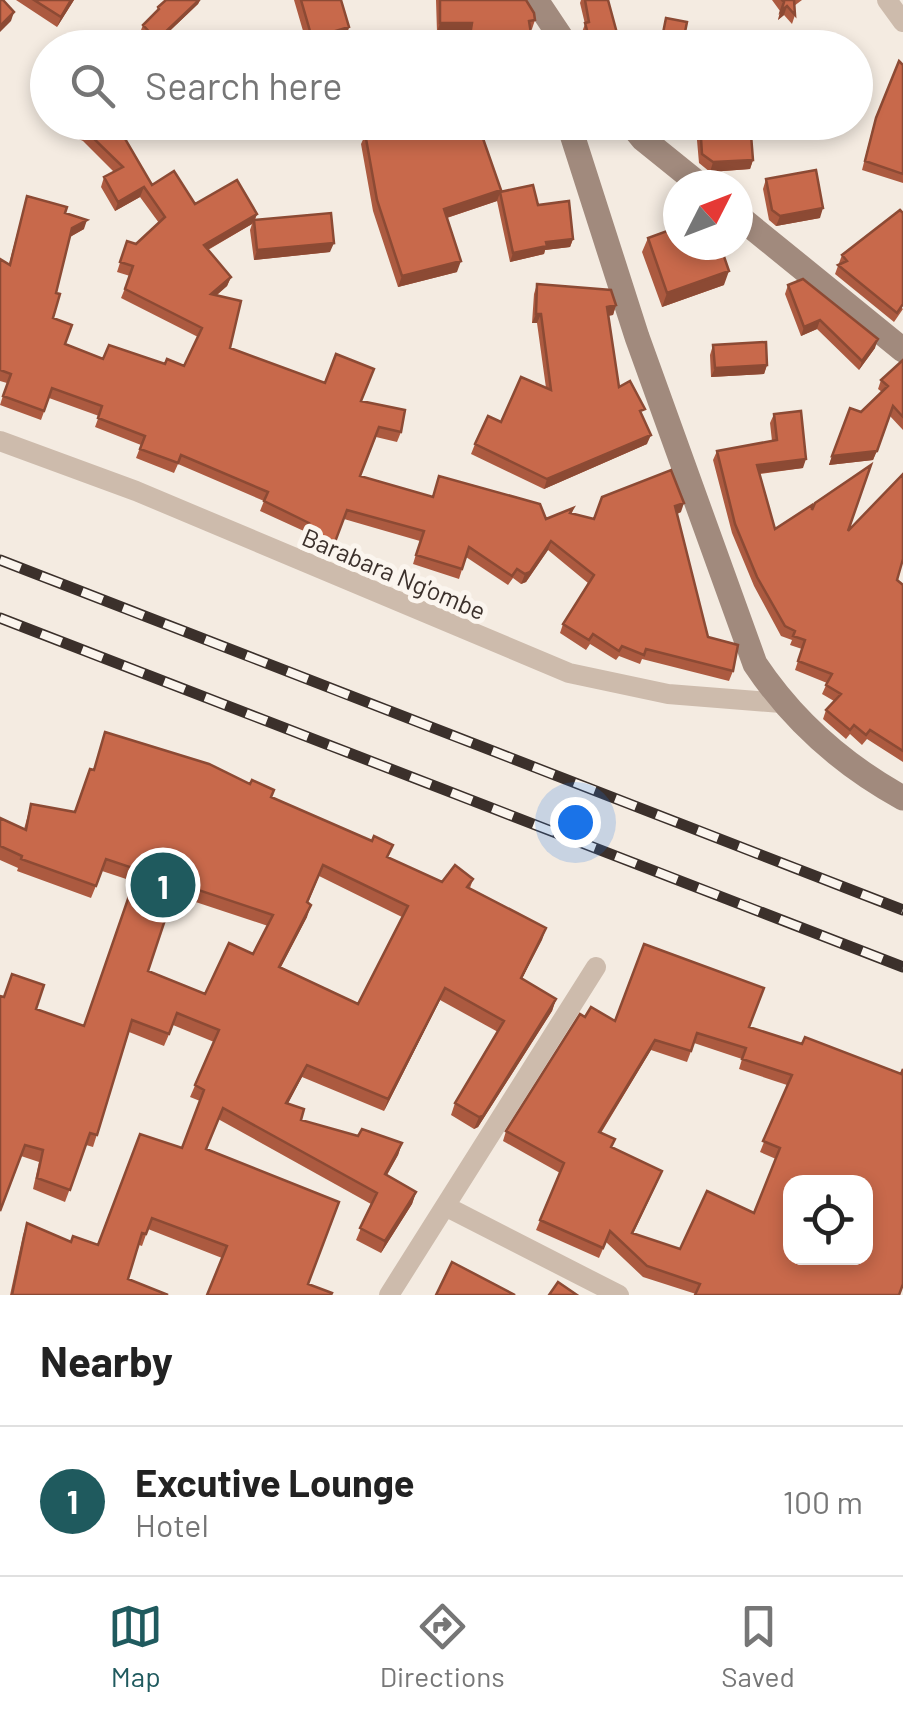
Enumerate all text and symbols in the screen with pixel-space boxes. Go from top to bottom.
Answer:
search box [30,30,873,140]
icon: search [65,58,120,113]
text: Search here [145,62,343,108]
north arrow [663,170,753,260]
street label: Barabara Ng'ombe [298,521,491,625]
your location [550,797,601,848]
pin: 1 [130,848,196,922]
map controls [783,1175,873,1265]
button: locate [783,1175,873,1265]
text: Nearby [40,1335,173,1385]
text: Excutive Lounge [135,1459,415,1505]
text: 1 [67,1482,78,1520]
text: 100 m [783,1482,863,1520]
text: Hotel [135,1505,209,1543]
tab: Map [108,1599,163,1693]
tab: Directions [380,1599,505,1693]
tab: Saved [721,1599,795,1693]

